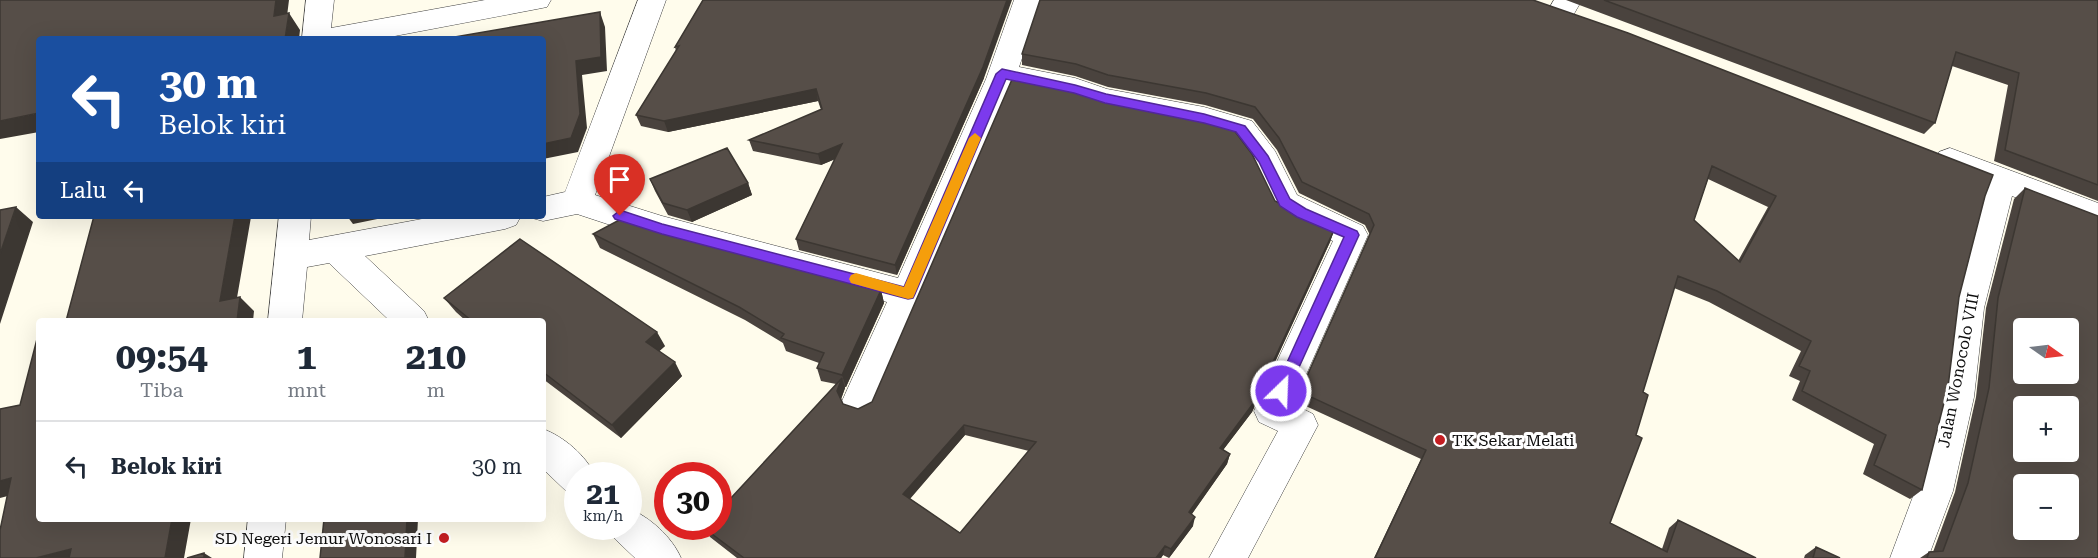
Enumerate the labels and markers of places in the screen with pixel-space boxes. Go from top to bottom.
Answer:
pin [594,154,645,216]
place label: TK Sekar Melati [1452,431,1574,450]
marker: TK Sekar Melati [1433,433,1447,447]
place label: SD Negeri Jemur Wonosari I [215,529,432,548]
marker: SD Negeri Jemur Wonosari I [437,531,451,545]

